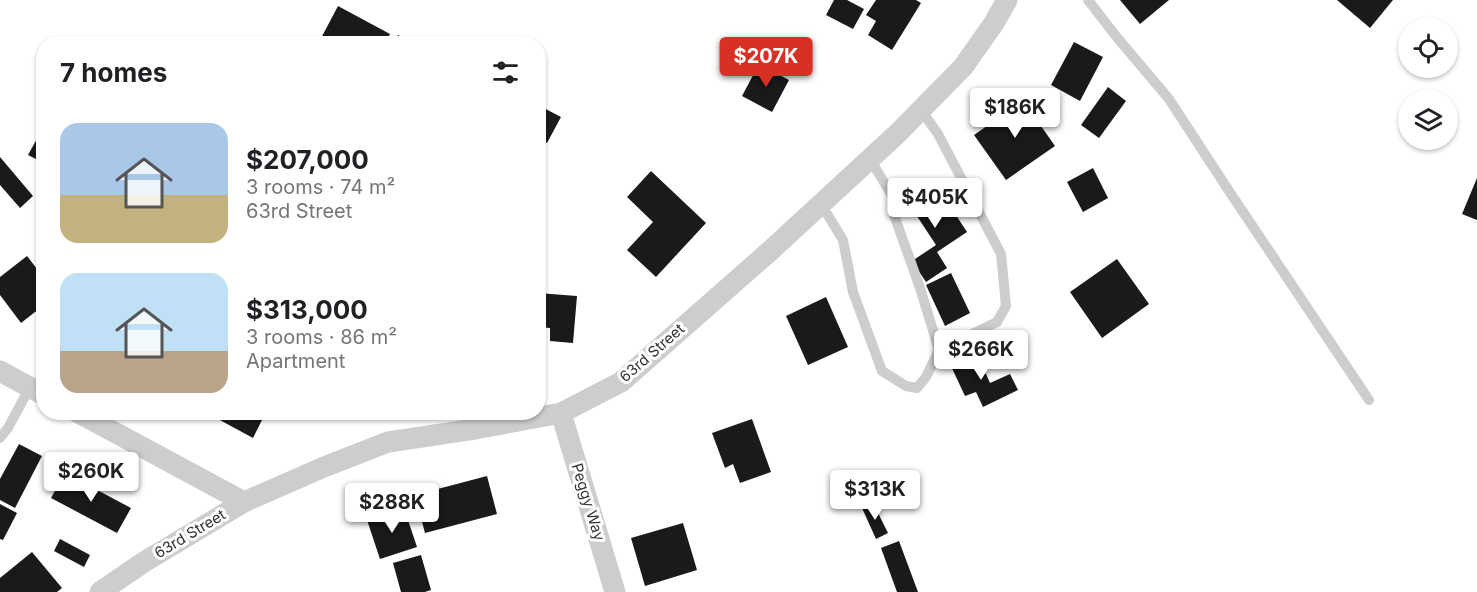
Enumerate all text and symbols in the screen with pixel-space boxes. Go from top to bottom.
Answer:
map controls [1398,18,1458,150]
button: locate [1398,18,1458,78]
pin: $207K [724,37,808,88]
text: $207K [734,44,798,68]
icon: filters [489,56,522,89]
text: 7 homes [60,57,167,88]
pin: $186K [973,88,1057,139]
button: layers [1398,90,1458,150]
text: $186K [984,95,1046,119]
text: $207,000 [246,144,369,175]
icon: home [108,147,180,219]
text: 3 rooms · 74 m² [246,175,395,199]
pin: $405K [893,178,977,229]
text: $405K [901,185,969,209]
text: 63rd Street [246,199,352,223]
text: $313,000 [246,294,368,325]
icon: home [108,297,180,369]
street label: 63rd Street [615,319,688,386]
text: 3 rooms · 86 m² [246,325,397,349]
pin: $266K [939,330,1023,381]
text: $266K [948,337,1014,361]
text: Apartment [246,349,345,373]
pin: $260K [49,452,133,503]
text: $260K [58,459,124,483]
street label: Peggy Way [568,461,609,543]
pin: $313K [833,470,917,521]
text: $313K [844,477,906,501]
pin: $288K [350,483,434,534]
text: $288K [359,490,425,514]
street label: 63rd Street [151,505,229,562]

